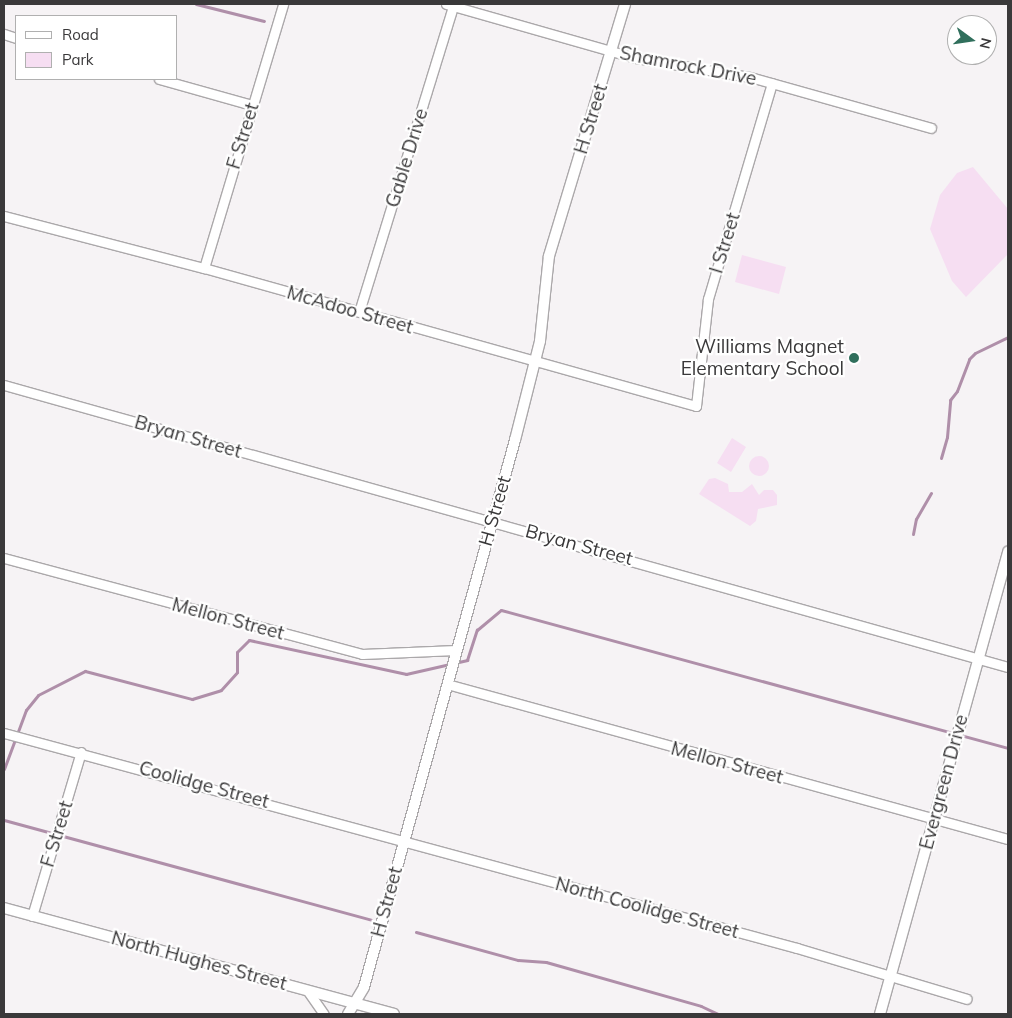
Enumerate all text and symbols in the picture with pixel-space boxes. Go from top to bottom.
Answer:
legend [15,15,178,80]
north arrow [947,15,997,65]
text: Road [62,25,99,44]
text: N [976,36,996,51]
street label: Shamrock Drive [618,42,758,90]
text: Park [62,50,94,69]
street label: H Street [570,81,612,157]
street label: F Street [222,100,264,172]
street label: Gable Drive [381,106,433,210]
street label: I Street [705,210,745,276]
street label: McAdoo Street [284,281,416,339]
place label: Williams Magnet Elementary School [681,336,844,380]
marker: Williams Magnet Elementary School [848,352,860,364]
street label: Bryan Street [132,411,244,463]
street label: H Street [474,473,516,549]
street label: Bryan Street [523,520,635,570]
street label: Mellon Street [169,593,287,645]
street label: Evergreen Drive [915,712,973,852]
street label: Mellon Street [668,737,786,789]
street label: Coolidge Street [136,757,272,813]
street label: F Street [36,798,78,870]
street label: H Street [367,864,407,940]
street label: North Coolidge Street [553,873,741,943]
street label: North Hughes Street [109,927,289,995]

